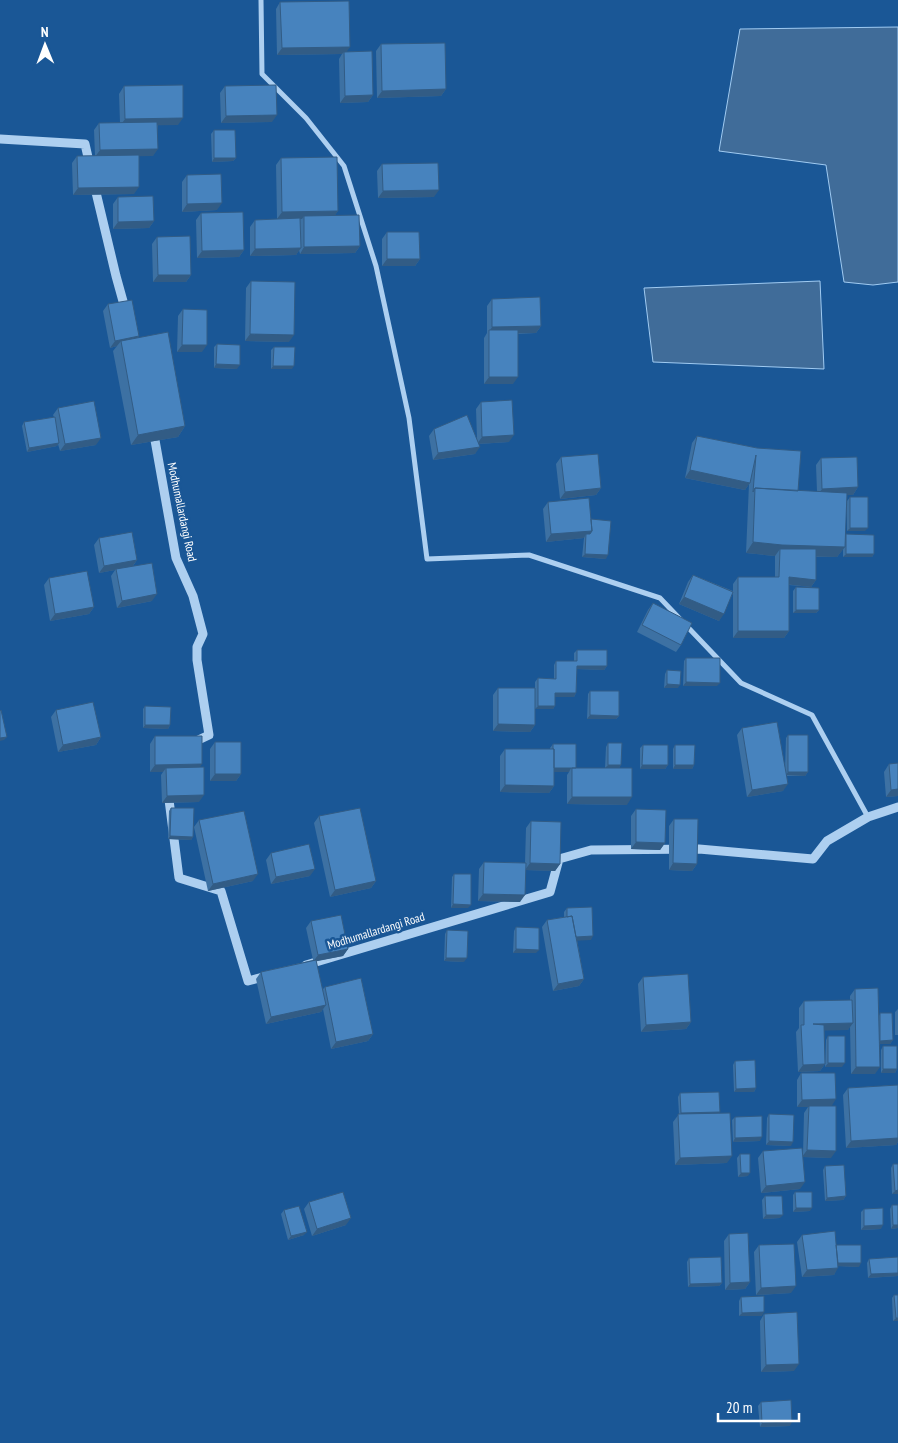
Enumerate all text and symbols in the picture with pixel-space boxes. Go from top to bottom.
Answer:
north arrow [20,20,70,70]
text: N [41,23,49,41]
street label: Modhumallardangi Road [165,461,200,563]
street label: Modhumallardangi Road [325,909,426,952]
scale bar [718,1390,799,1422]
text: 20 m [726,1398,752,1417]

